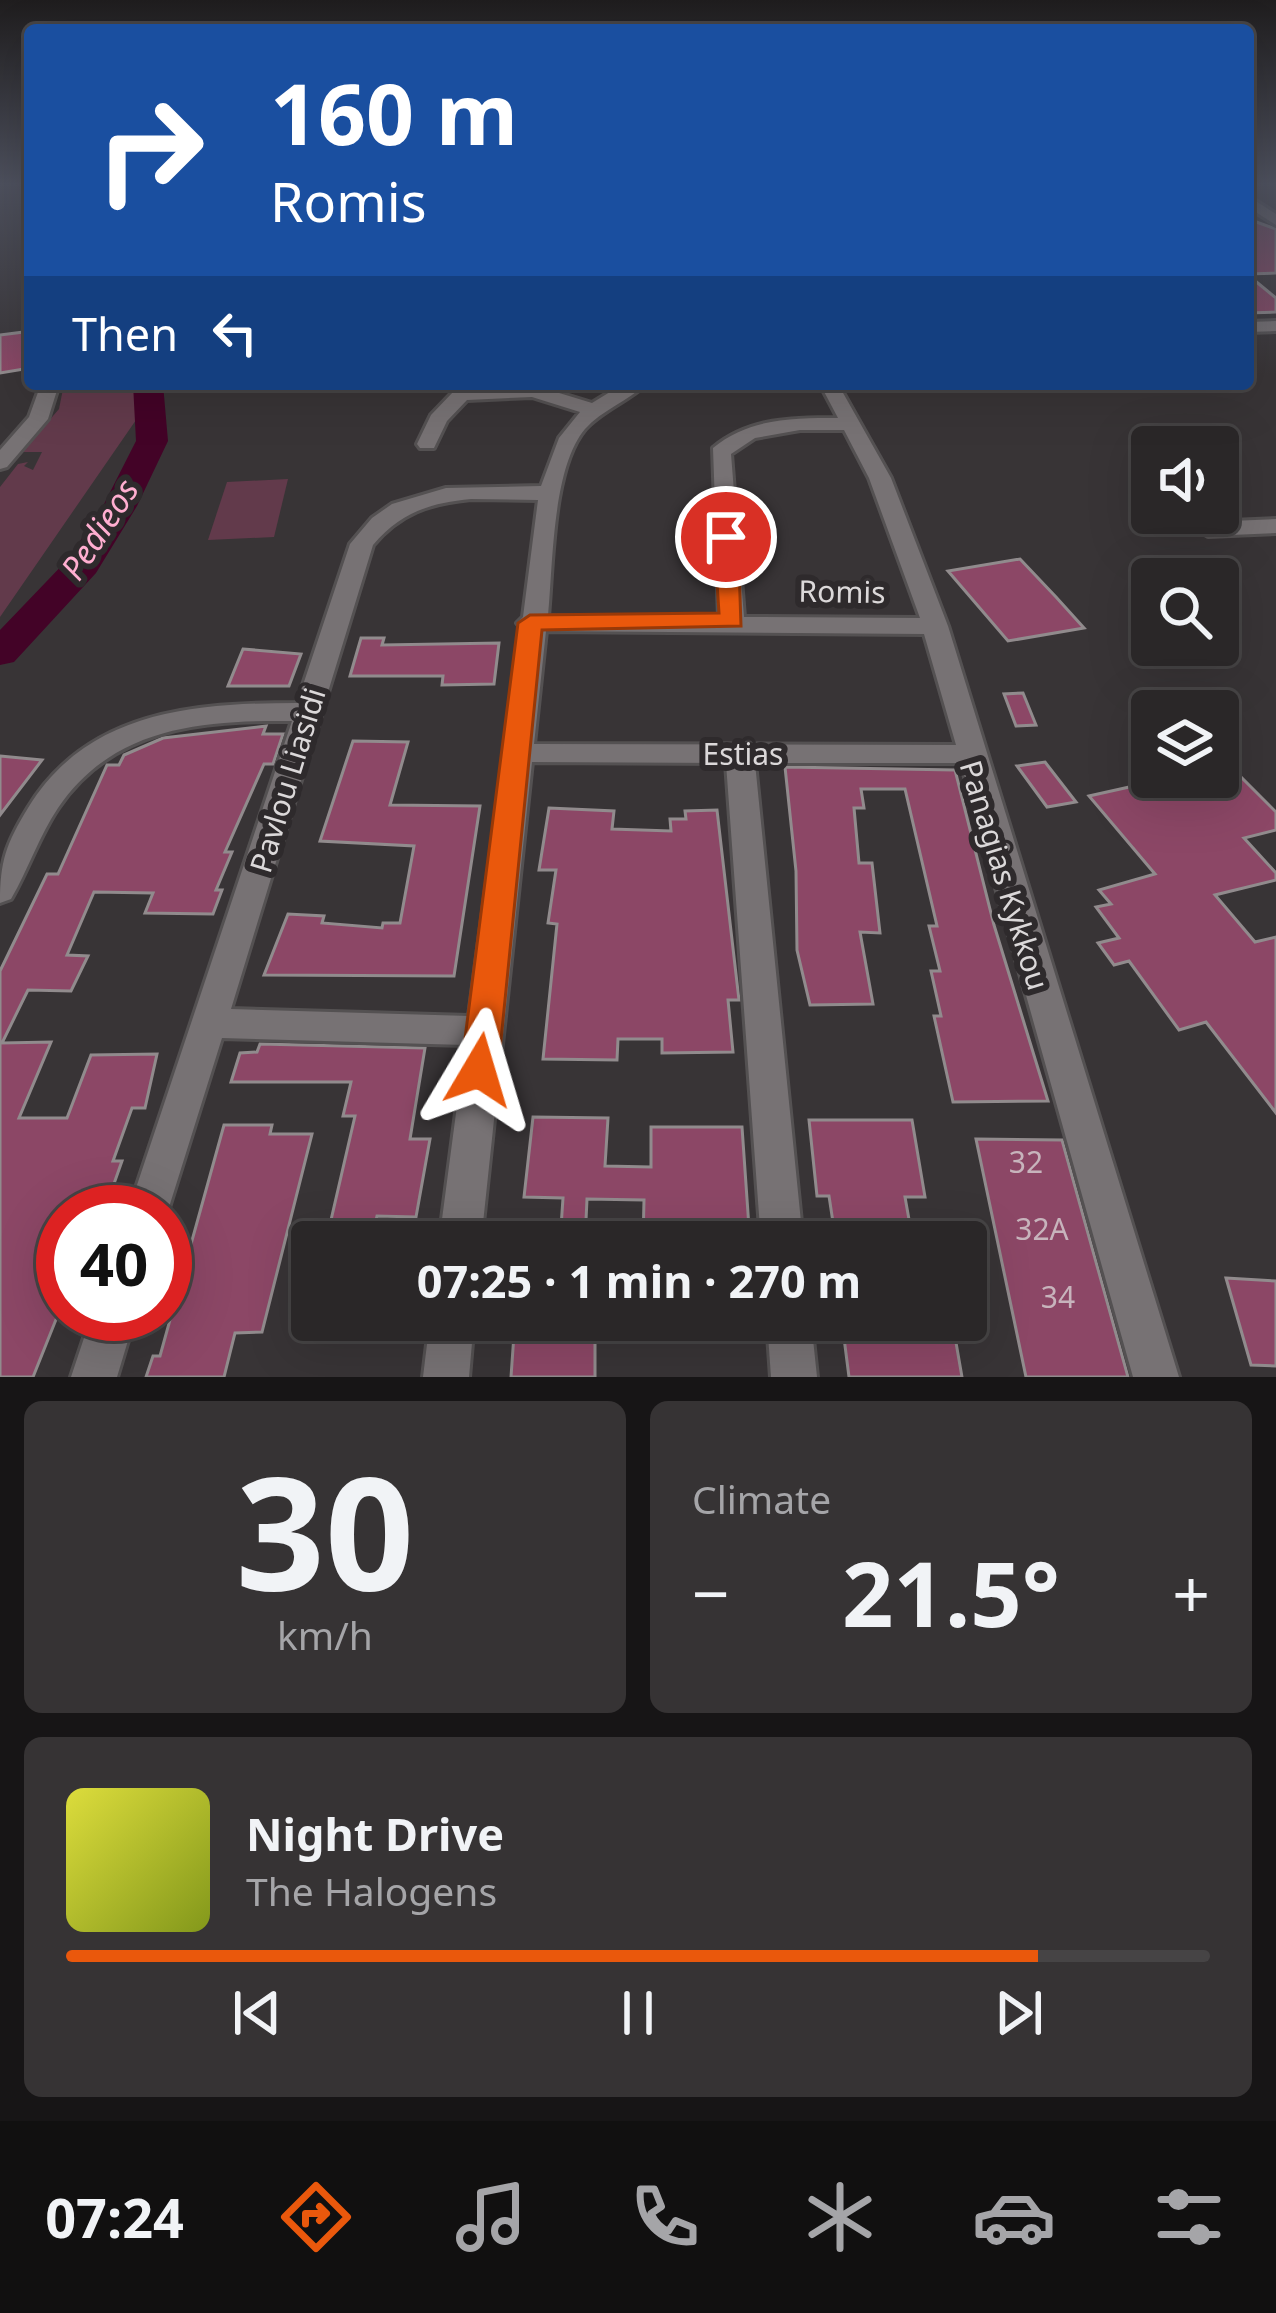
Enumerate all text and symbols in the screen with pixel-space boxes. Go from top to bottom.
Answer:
text: 160 m [270,55,518,170]
icon: right [72,72,228,228]
text: Romis [270,164,427,238]
icon: left [202,300,268,366]
text: Then [72,303,178,364]
map controls [1131,426,1239,798]
button: sound [1131,426,1239,534]
water label: Pedieos [50,470,148,588]
pin [675,486,777,588]
icon: arrive [693,504,759,570]
button: search [1131,558,1239,666]
street label: Romis [798,570,886,612]
street label: Pavlou Liasidi [239,683,335,877]
button: layers [1131,690,1239,798]
street label: Estias [703,733,783,774]
street label: Panagias Kykkou [951,755,1059,995]
position arrow [416,1007,542,1133]
house number: 32 [1009,1141,1043,1182]
speed limit sign: 40 [36,1185,192,1341]
house number: 32A [1015,1208,1070,1249]
text: 07:25 · 1 min · 270 m [417,1250,861,1311]
house number: 34 [1041,1276,1075,1317]
text: 30 [236,1423,414,1636]
text: Climate [692,1472,831,1525]
text: 21.5° [842,1531,1060,1653]
text: − [692,1547,730,1637]
text: + [1172,1547,1210,1637]
text: km/h [277,1608,373,1661]
text: Night Drive [246,1803,504,1864]
text: The Halogens [246,1864,497,1917]
icon: previous [224,1980,290,2046]
icon: pause [605,1980,671,2046]
icon: next [986,1980,1052,2046]
icon: directions [274,2175,358,2259]
icon: music [449,2175,533,2259]
icon: phone [623,2175,707,2259]
icon: climate [798,2175,882,2259]
icon: car [972,2175,1056,2259]
icon: filters [1147,2175,1231,2259]
text: 07:24 [45,2180,184,2254]

